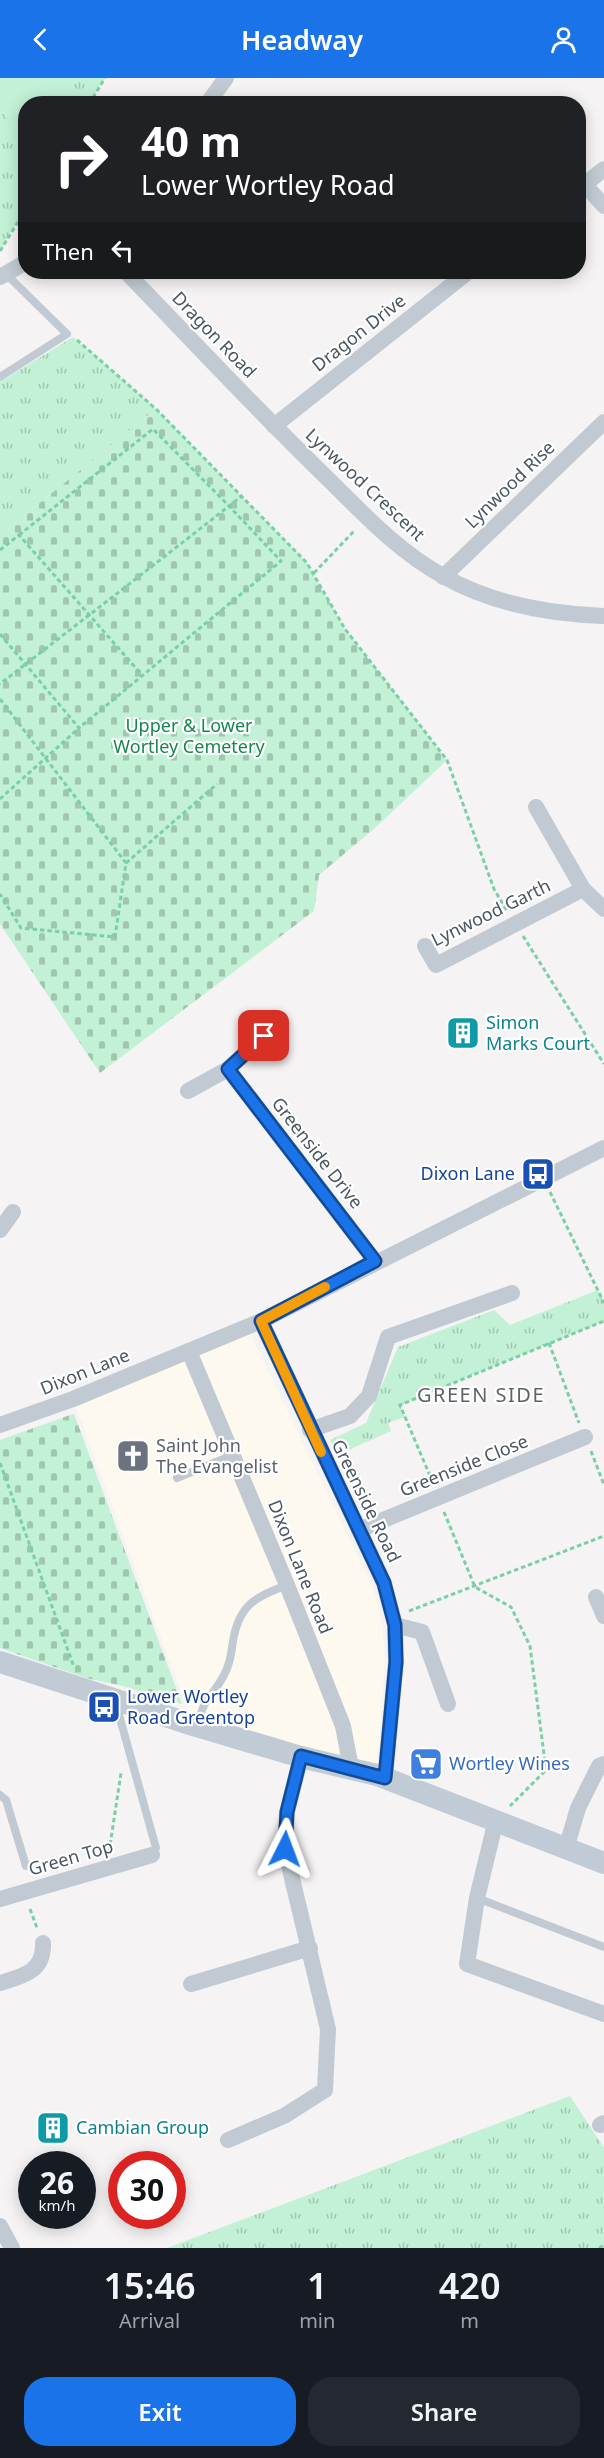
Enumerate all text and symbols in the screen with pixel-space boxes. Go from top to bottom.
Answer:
text: Headway [241,21,363,58]
icon: back [24,23,57,56]
icon: person [547,23,580,56]
text: 40 m [141,112,241,169]
icon: right [42,120,120,198]
text: Lower Wortley Road [141,166,395,203]
icon: left [106,234,139,267]
text: Then [42,236,94,266]
street label: Dragon Road [167,286,262,383]
street label: Dragon Drive [307,288,410,376]
street label: Lynwood Crescent [301,423,431,546]
street label: Lynwood Rise [459,435,559,533]
park label: Upper & Lower Wortley Cemetery [113,713,265,758]
street label: Lynwood Garth [427,873,554,951]
pin [238,1010,289,1061]
place label: Simon Marks Court [486,1010,591,1055]
building icon: Simon Marks Court [445,1015,481,1051]
icon: arrive [247,1019,280,1052]
street label: Greenside Drive [267,1092,369,1213]
bus stop icon: Dixon Lane [520,1156,556,1192]
place label: Dixon Lane [421,1161,515,1185]
street label: Dixon Lane [36,1342,133,1400]
district label: GREEN SIDE [417,1381,545,1408]
street label: Greenside Close [396,1428,531,1502]
place label: Saint John The Evangelist [156,1433,278,1478]
street label: Greenside Road [327,1435,407,1566]
church icon: Saint John The Evangelist [115,1438,151,1474]
street label: Dixon Lane Road [263,1496,339,1637]
place label: Lower Wortley Road Greentop [127,1684,255,1729]
bus stop icon: Lower Wortley Road Greentop [86,1689,122,1725]
supermarket icon: Wortley Wines [408,1746,444,1782]
place label: Wortley Wines [449,1751,570,1775]
position arrow [253,1817,317,1881]
street label: Green Top [26,1834,116,1881]
building icon: Cambian Group [35,2110,71,2146]
place label: Cambian Group [76,2115,209,2139]
speed limit sign: 30 [108,2151,186,2229]
text: 26 [40,2162,74,2203]
text: km/h [39,2195,75,2215]
text: 15:46 [103,2261,196,2310]
text: 1 [307,2261,328,2310]
text: 420 [439,2261,501,2310]
text: Arrival [119,2307,180,2334]
text: min [299,2307,335,2334]
text: m [460,2307,479,2334]
button: Exit [24,2377,296,2446]
button: Share [308,2377,580,2446]

